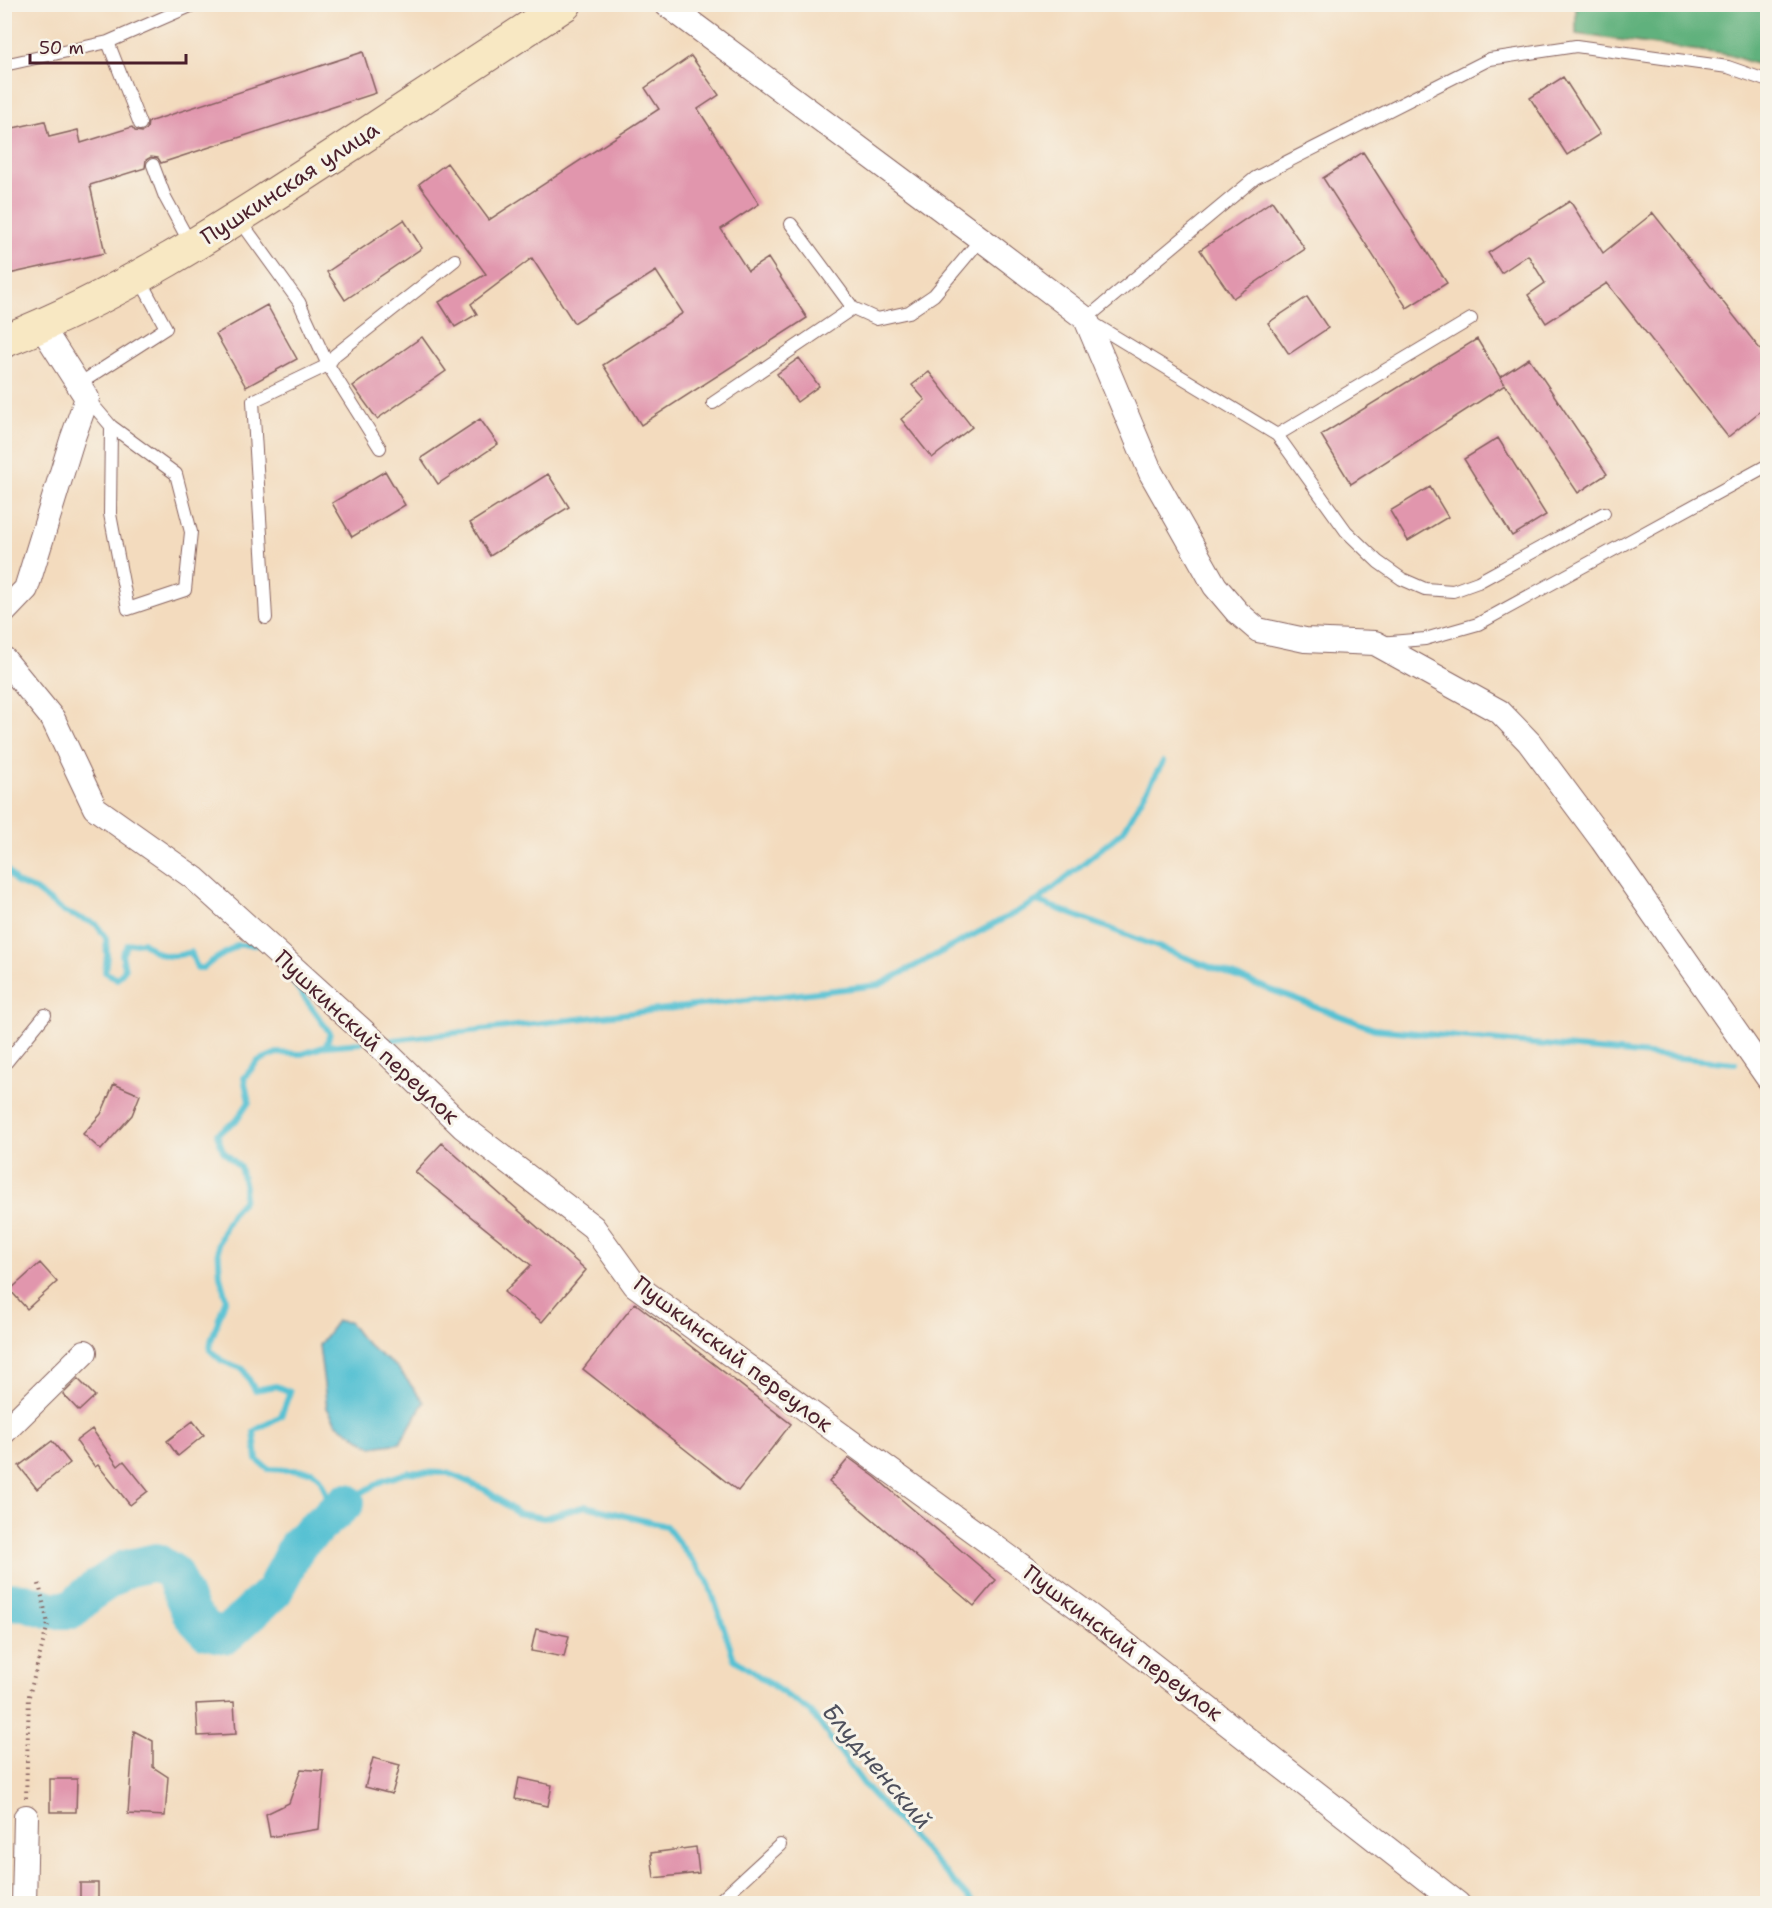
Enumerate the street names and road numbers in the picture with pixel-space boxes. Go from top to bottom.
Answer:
street label: Пушкинская улица [195,114,385,251]
street label: Пушкинский переулок [268,944,466,1131]
street label: Пушкинский переулок [627,1269,839,1439]
street label: Пушкинский переулок [1017,1558,1229,1728]

